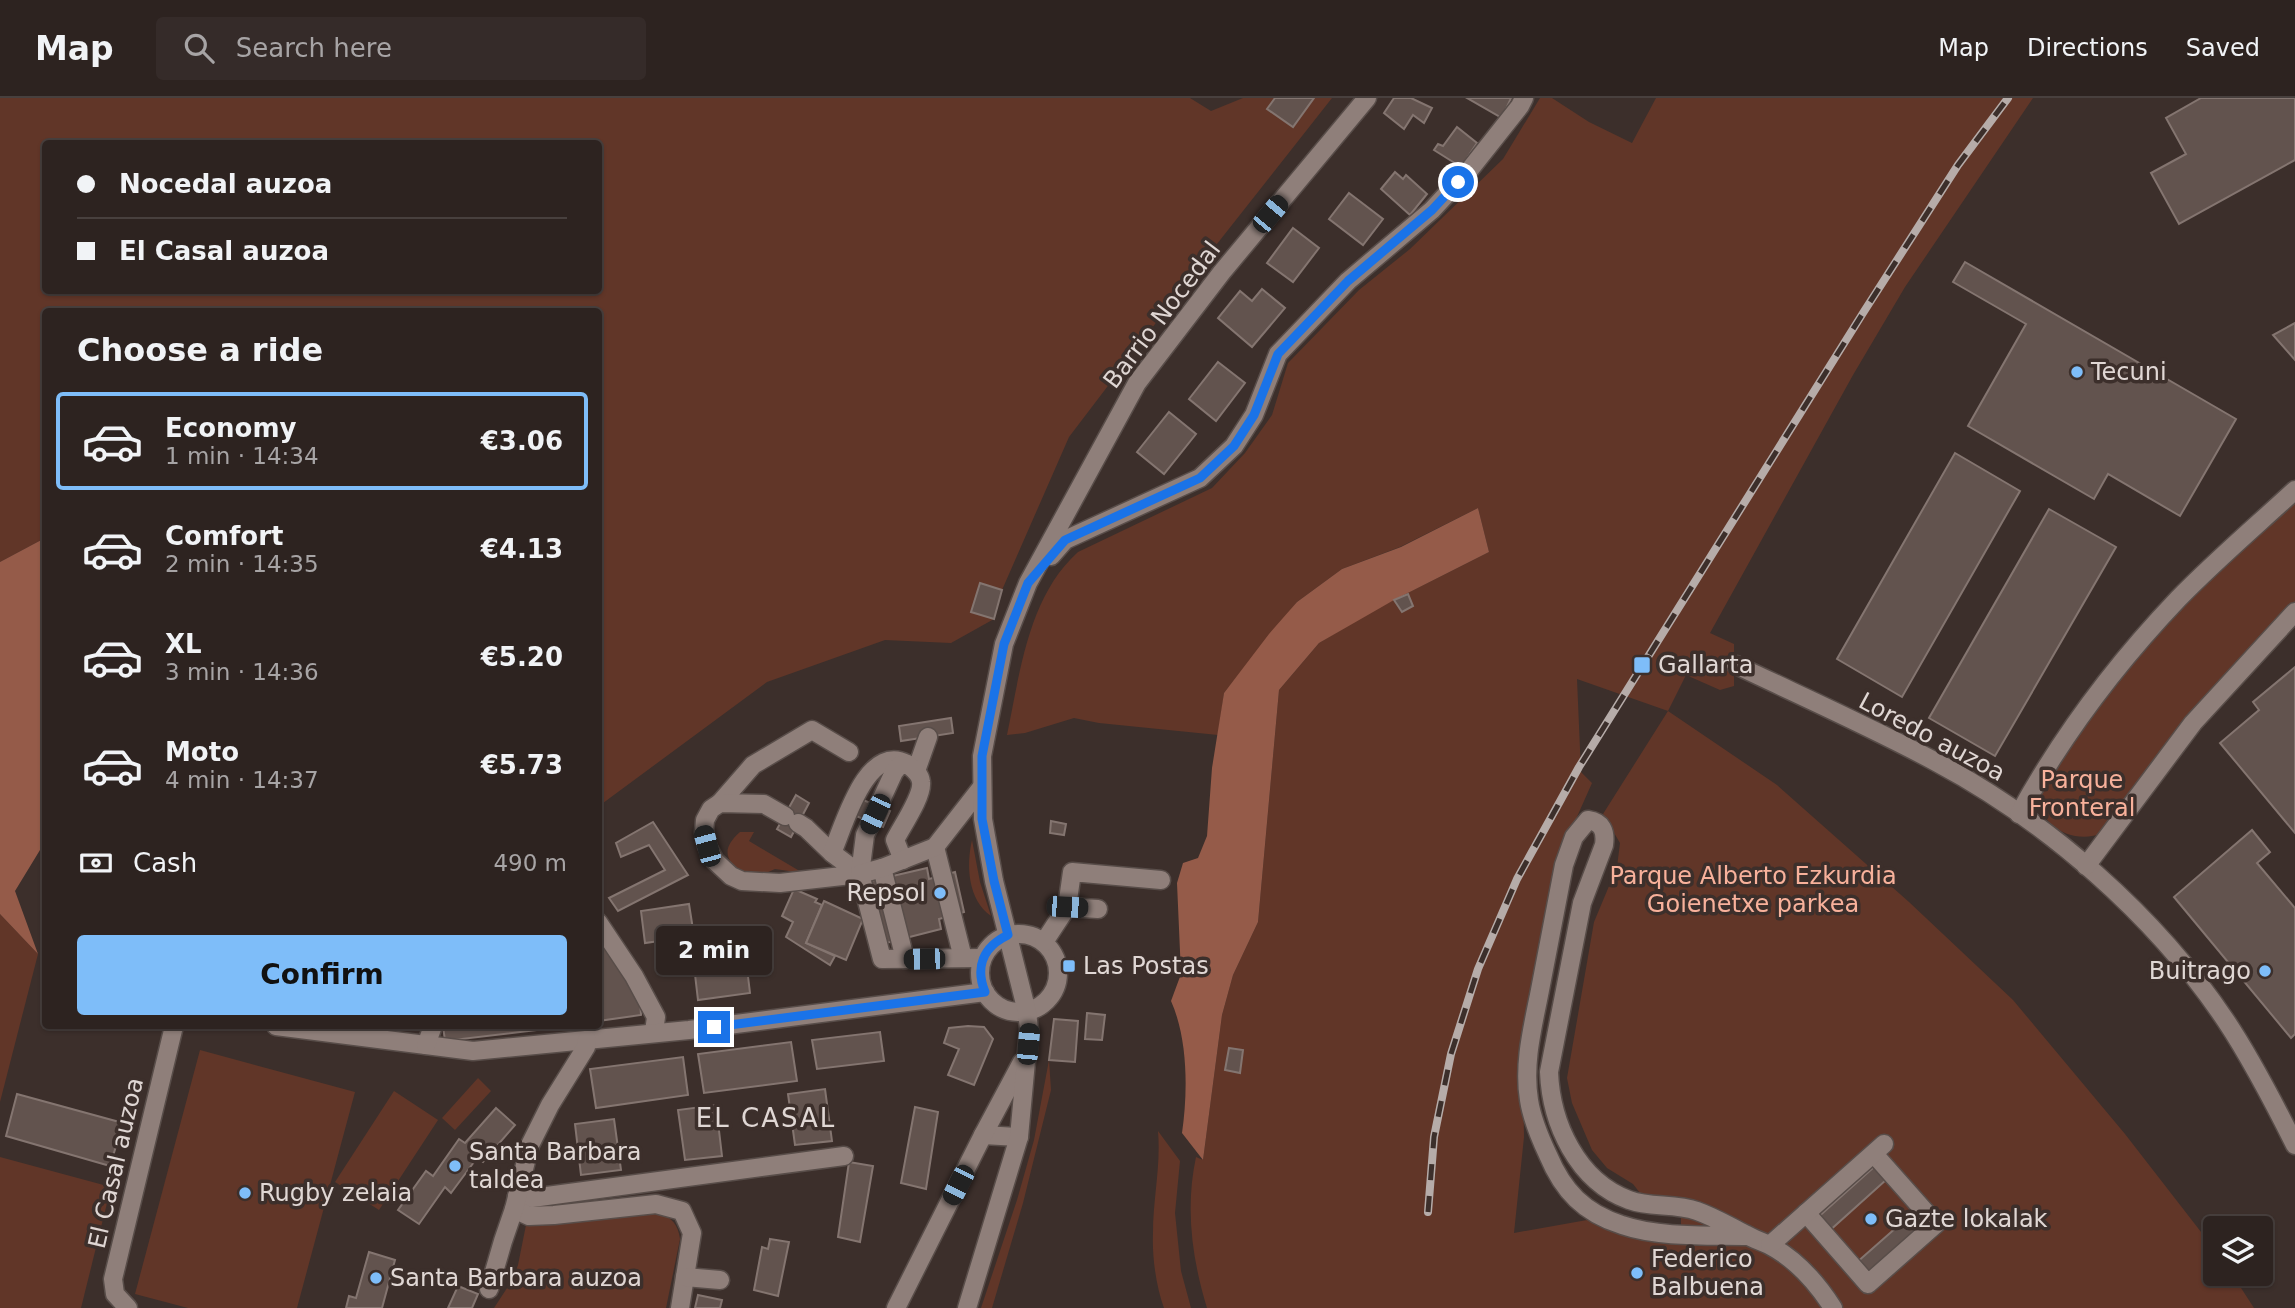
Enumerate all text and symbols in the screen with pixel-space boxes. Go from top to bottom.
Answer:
search box [156,17,646,80]
text: Map [35,29,114,68]
icon: search [180,29,218,67]
text: Search here [236,33,392,63]
text: Map [1938,34,1989,62]
text: Directions [2027,34,2148,62]
text: Saved [2186,34,2260,62]
route start [1442,166,1474,198]
text: Nocedal auzoa [119,169,332,199]
car [1249,191,1292,237]
text: El Casal auzoa [119,236,329,266]
street label: Barrio Nocedal [1098,236,1226,394]
text: Choose a ride [77,331,323,369]
place label: Tecuni [2090,358,2167,386]
marker: Tecuni [2069,364,2085,380]
icon: car [81,410,144,473]
text: Economy [165,413,296,443]
text: €3.06 [481,426,563,456]
text: 1 min · 14:34 [165,443,319,469]
icon: car [81,518,144,581]
text: Comfort [165,521,283,551]
text: €4.13 [481,534,563,564]
text: 2 min · 14:35 [165,551,319,577]
icon: car [81,626,144,689]
text: XL [165,629,202,659]
text: €5.20 [481,642,563,672]
place label: Gallarta [1658,651,1753,679]
marker: Gallarta [1632,655,1652,675]
text: 3 min · 14:36 [165,659,319,685]
street label: Loredo auzoa [1854,687,2010,787]
icon: car [81,734,144,797]
text: Moto [165,737,239,767]
text: €5.73 [481,750,563,780]
park label: Parque Fronteral [2029,766,2135,822]
text: 4 min · 14:37 [165,767,319,793]
car [857,791,894,837]
car [692,823,723,869]
icon: cash [77,844,115,882]
text: Cash [133,848,197,878]
text: 490 m [493,850,567,876]
park label: Parque Alberto Ezkurdia Goienetxe parkea [1609,862,1897,918]
place label: Repsol [847,879,926,907]
marker: Repsol [932,885,948,901]
car [1046,895,1089,919]
callout: 2 min [656,926,772,974]
button: Confirm [77,935,567,1015]
text: 2 min [678,937,750,963]
car [903,948,946,970]
place label: Las Postas [1083,952,1209,980]
place label: Buitrago [2149,957,2251,985]
marker: Las Postas [1061,958,1077,974]
marker: Buitrago [2257,963,2273,979]
route end [698,1011,730,1043]
car [1016,1022,1041,1066]
street label: El Casal auzoa [83,1075,149,1251]
district label: EL CASAL [696,1103,836,1133]
place label: Santa Barbara taldea [469,1138,641,1194]
marker: Santa Barbara taldea [447,1158,463,1174]
car [940,1162,977,1208]
place label: Rugby zelaia [259,1179,412,1207]
marker: Rugby zelaia [237,1185,253,1201]
place label: Gazte lokalak [1885,1205,2048,1233]
marker: Gazte lokalak [1863,1211,1879,1227]
map controls [2203,1216,2273,1286]
button: layers [2203,1216,2273,1286]
place label: Federico Balbuena [1651,1245,1764,1301]
place label: Santa Barbara auzoa [390,1264,642,1292]
marker: Federico Balbuena [1629,1265,1645,1281]
marker: Santa Barbara auzoa [368,1270,384,1286]

